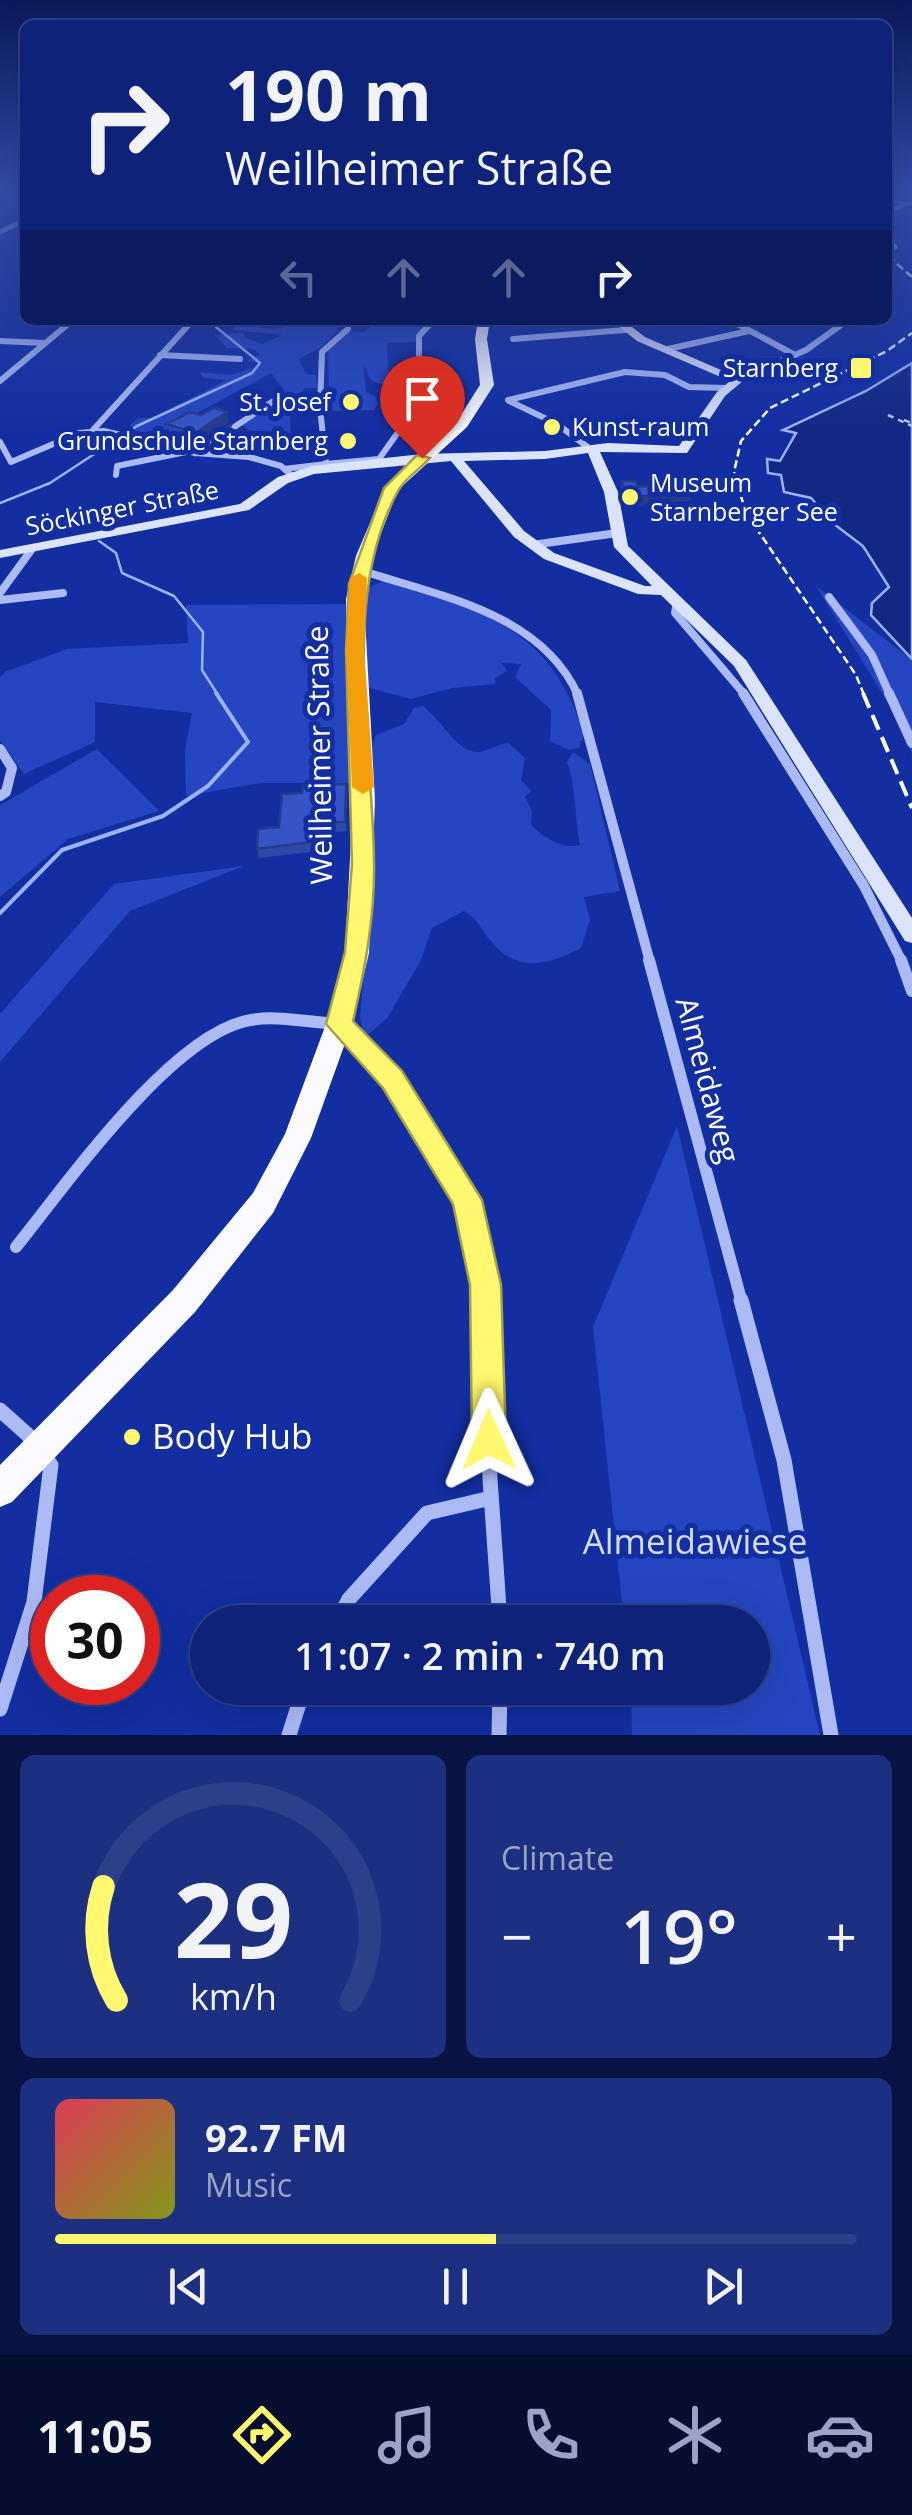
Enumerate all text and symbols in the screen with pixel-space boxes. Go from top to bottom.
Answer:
text: 190 m [225,46,432,142]
icon: right [60,60,190,190]
text: Weilheimer Straße [225,137,613,198]
icon: left [271,250,326,305]
icon: ahead [376,250,431,305]
icon: ahead [481,250,536,305]
icon: right [586,250,641,305]
place label: Starnberg [723,350,838,384]
marker: Starnberg [848,355,874,381]
pin [380,356,465,459]
icon: arrive [395,371,450,426]
place label: St. Josef [239,384,333,418]
marker: St. Josef [340,391,362,413]
place label: Kunst-raum [572,409,709,443]
marker: Kunst-raum [541,416,563,438]
place label: Grundschule Starnberg [57,423,328,457]
marker: Grundschule Starnberg [337,430,359,452]
place label: Museum Starnberger See [650,465,838,528]
street label: Söckinger Straße [22,472,221,542]
marker: Museum Starnberger See [619,486,641,508]
street label: Weilheimer Straße [296,625,341,885]
street label: Almeidaweg [667,992,750,1167]
position arrow [437,1388,541,1492]
place label: Body Hub [152,1412,312,1459]
marker: Body Hub [121,1426,143,1448]
park label: Almeidawiese [583,1517,807,1564]
speed limit sign: 30 [30,1575,160,1705]
text: 11:07 · 2 min · 740 m [294,1629,666,1681]
text: Climate [501,1836,614,1879]
text: 29 [174,1847,292,1988]
text: 19° [620,1884,738,1986]
text: − [501,1898,532,1973]
text: + [826,1898,857,1973]
text: km/h [190,1972,276,2020]
text: 92.7 FM [205,2111,348,2163]
text: Music [205,2163,292,2206]
icon: previous [161,2259,216,2314]
icon: pause [428,2259,483,2314]
icon: next [696,2259,751,2314]
icon: directions [227,2400,297,2470]
icon: music [372,2400,442,2470]
icon: phone [516,2400,586,2470]
icon: climate [660,2400,730,2470]
icon: car [805,2400,875,2470]
text: 11:05 [37,2405,153,2466]

